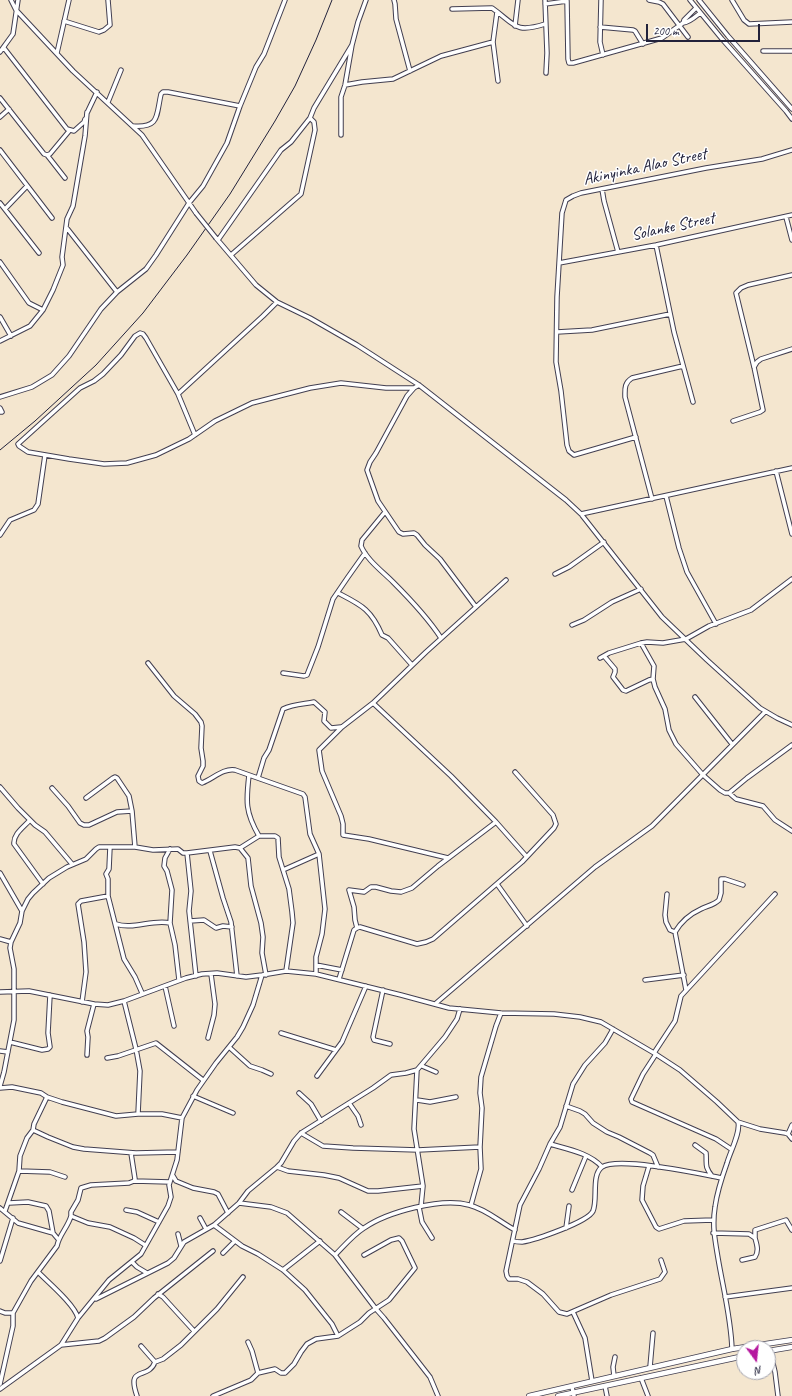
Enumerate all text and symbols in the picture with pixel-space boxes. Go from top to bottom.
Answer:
scale bar [648,16,762,42]
text: 200 m [653,23,679,39]
street label: Akinyinka Alao Street [581,144,709,190]
street label: Solanke Street [630,208,716,246]
north arrow [736,1340,776,1380]
text: N [754,1363,764,1378]

